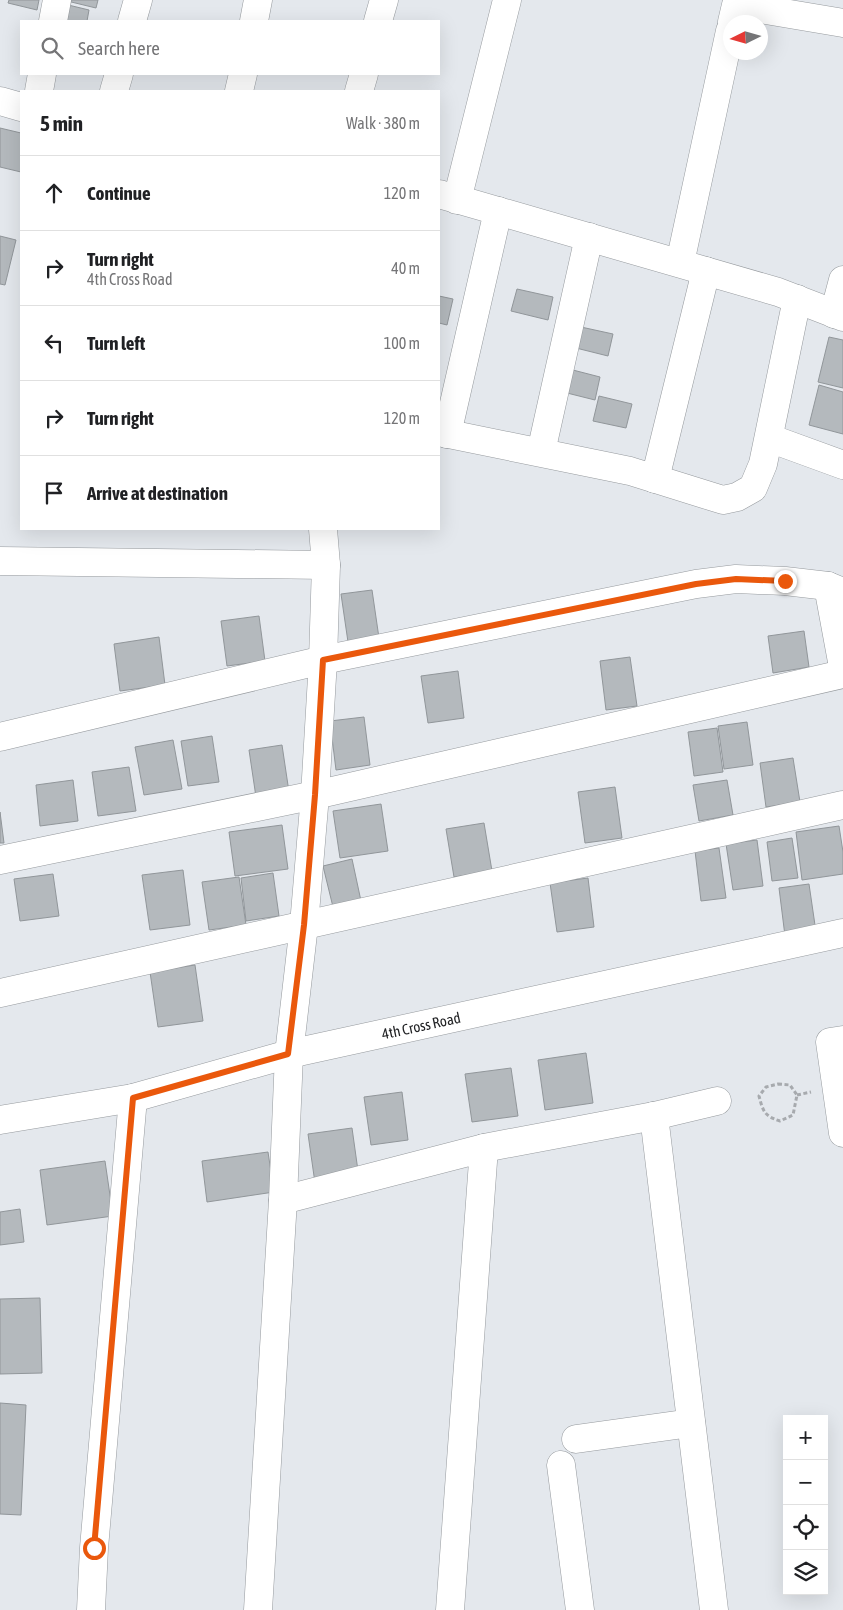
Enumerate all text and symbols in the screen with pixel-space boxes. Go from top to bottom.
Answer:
north arrow [723,15,768,60]
search box [20,20,440,75]
icon: search [38,34,66,62]
text: Search here [78,37,160,59]
text: 5 min [40,111,83,135]
text: Walk · 380 m [346,114,420,132]
icon: ahead [40,179,68,207]
text: Continue [87,182,151,204]
text: 120 m [384,184,420,202]
text: Turn right [87,248,154,270]
icon: right [40,254,68,282]
text: 40 m [391,259,420,277]
text: 4th Cross Road [87,270,173,288]
icon: left [40,329,68,357]
text: Turn left [87,332,145,354]
text: 100 m [384,334,420,352]
icon: right [40,404,68,432]
text: Turn right [87,407,154,429]
text: 120 m [384,409,420,427]
icon: arrive [40,479,68,507]
text: Arrive at destination [87,482,228,504]
route end [774,570,797,593]
street label: 4th Cross Road [380,1008,462,1042]
map controls [783,1415,828,1595]
button: + [783,1415,828,1460]
button: − [783,1460,828,1505]
button: locate [783,1505,828,1550]
route start [83,1537,106,1560]
button: layers [783,1550,828,1595]

